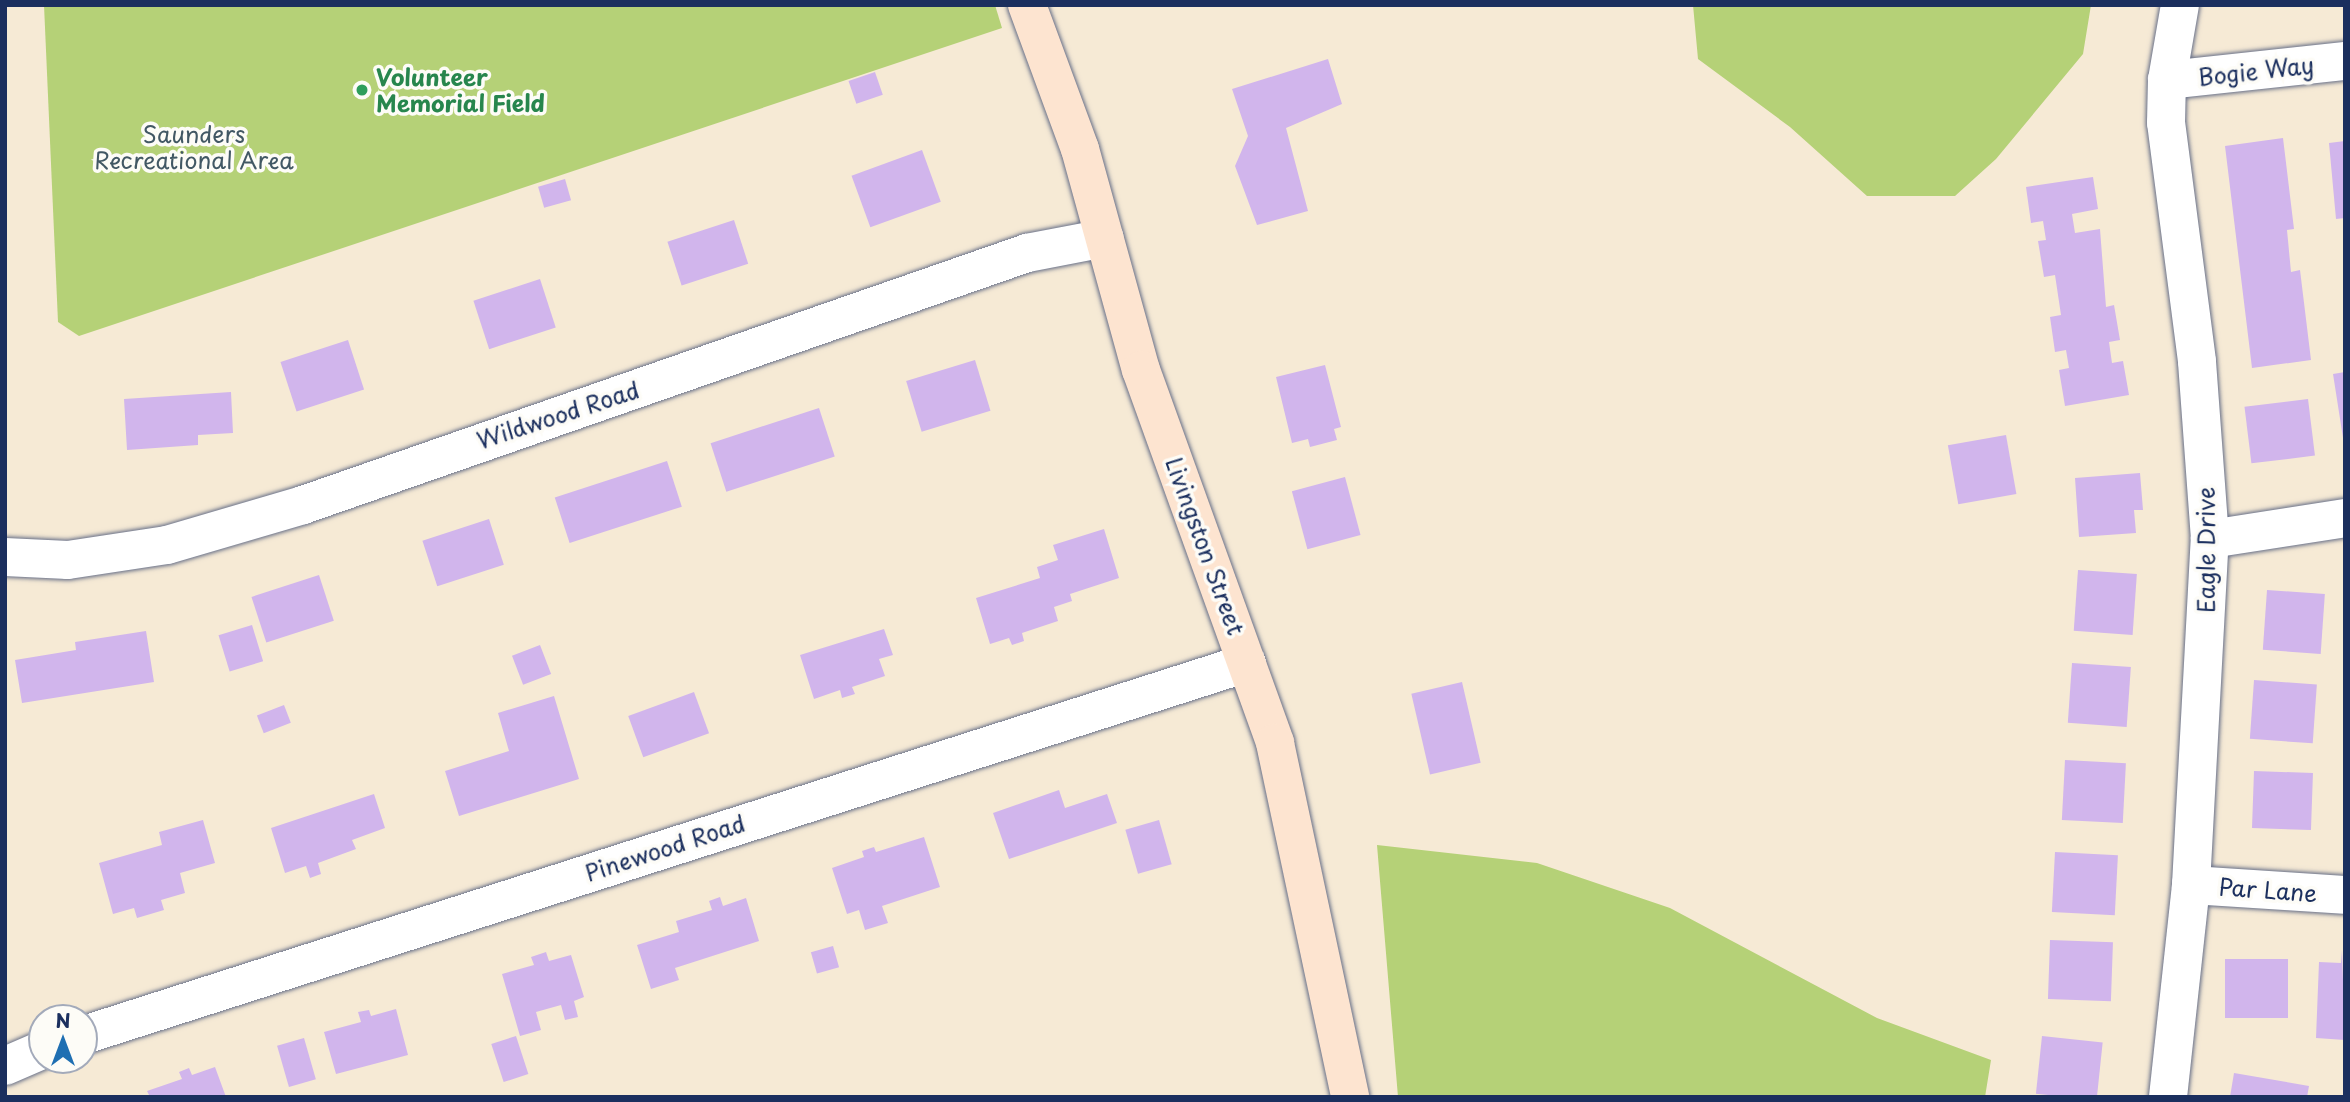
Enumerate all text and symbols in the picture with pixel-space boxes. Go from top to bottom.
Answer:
street label: Bogie Way [2196,51,2316,91]
place label: Volunteer Memorial Field [376,63,547,117]
marker: Volunteer Memorial Field [354,82,370,98]
park label: Saunders Recreational Area [94,120,294,174]
street label: Wildwood Road [473,376,643,454]
street label: Livingston Street [1160,454,1250,638]
street label: Eagle Drive [2192,486,2220,614]
street label: Pinewood Road [581,809,749,887]
street label: Par Lane [2218,873,2318,907]
north arrow [28,1004,98,1074]
text: N [55,1006,71,1034]

